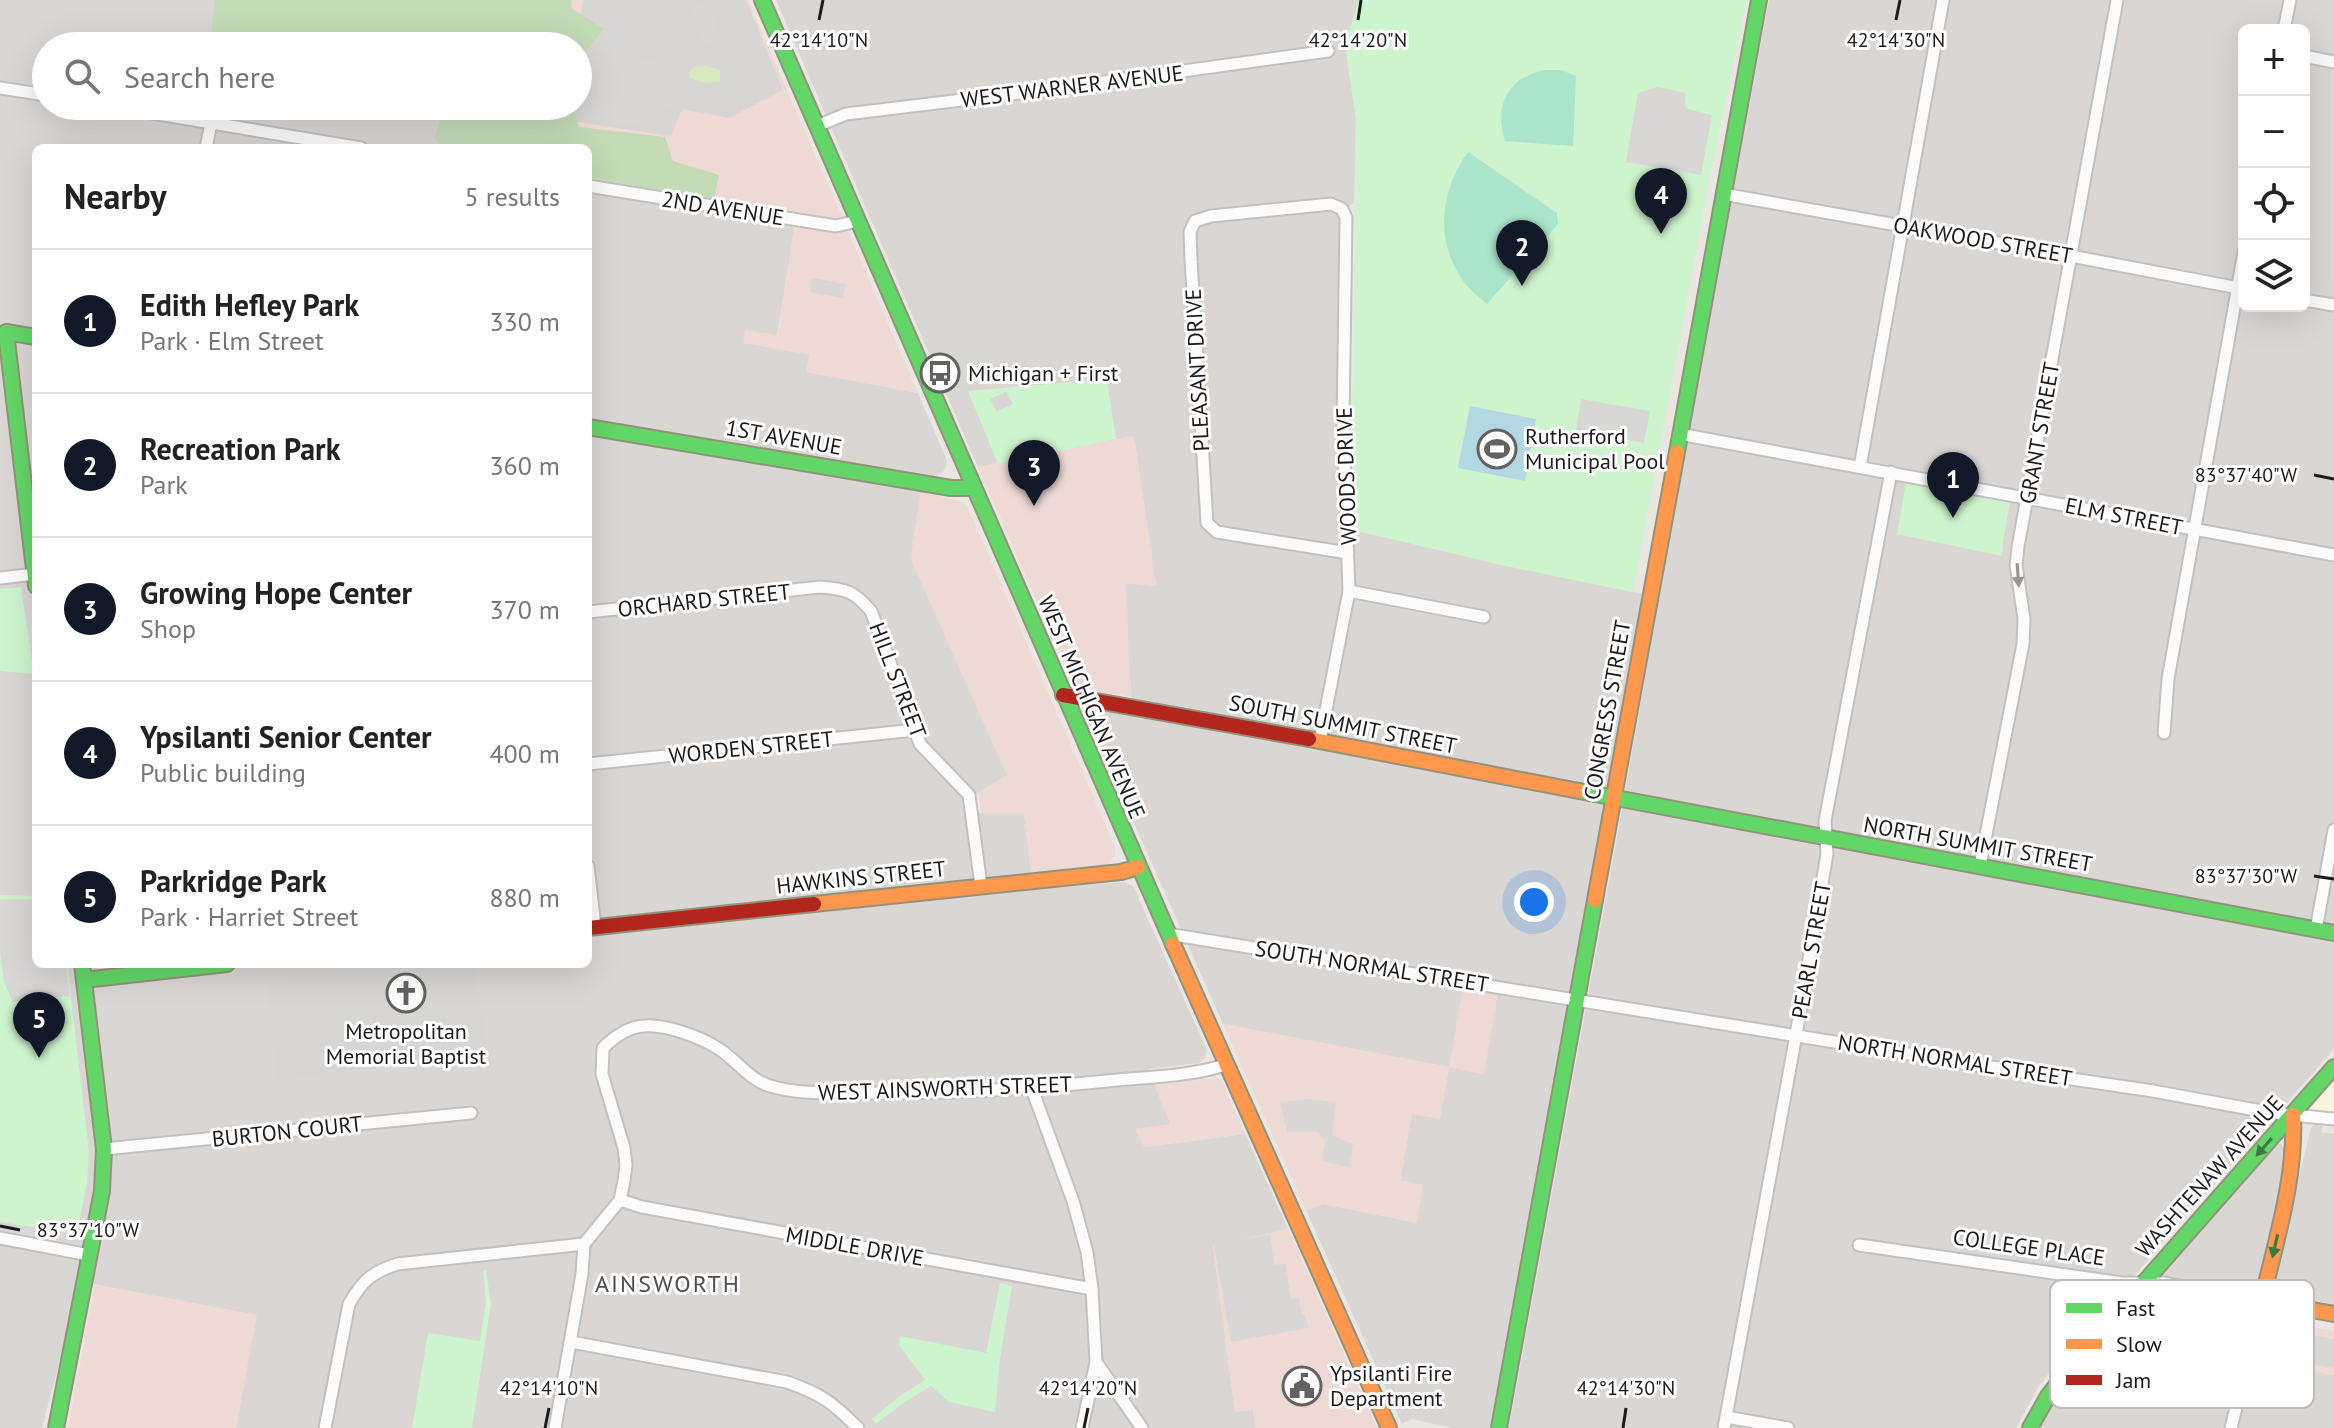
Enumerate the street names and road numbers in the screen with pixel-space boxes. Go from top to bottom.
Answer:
street label: WEST WARNER AVENUE [959,58,1185,114]
street label: 2ND AVENUE [660,185,786,231]
street label: OAKWOOD STREET [1891,210,2075,270]
street label: PLEASANT DRIVE [1179,288,1215,452]
street label: GRANT STREET [2013,360,2065,506]
street label: WOODS DRIVE [1330,407,1362,545]
street label: 1ST AVENUE [724,413,844,461]
street label: ELM STREET [2063,491,2185,541]
street label: ORCHARD STREET [616,577,792,623]
street label: WEST MICHIGAN AVENUE [1032,591,1152,823]
street label: HILL STREET [863,618,933,742]
street label: CONGRESS STREET [1577,618,1637,802]
street label: SOUTH SUMMIT STREET [1227,688,1459,760]
street label: WORDEN STREET [667,724,835,770]
street label: NORTH SUMMIT STREET [1861,810,2095,878]
street label: HAWKINS STREET [775,854,947,900]
street label: PEARL STREET [1785,879,1837,1021]
street label: SOUTH NORMAL STREET [1253,934,1491,998]
street label: NORTH NORMAL STREET [1836,1028,2074,1092]
street label: WEST AINSWORTH STREET [818,1070,1072,1106]
street label: WASHTENAW AVENUE [2129,1089,2289,1263]
street label: BURTON COURT [210,1109,364,1153]
street label: MIDDLE DRIVE [784,1220,926,1272]
street label: COLLEGE PLACE [1951,1222,2107,1272]

